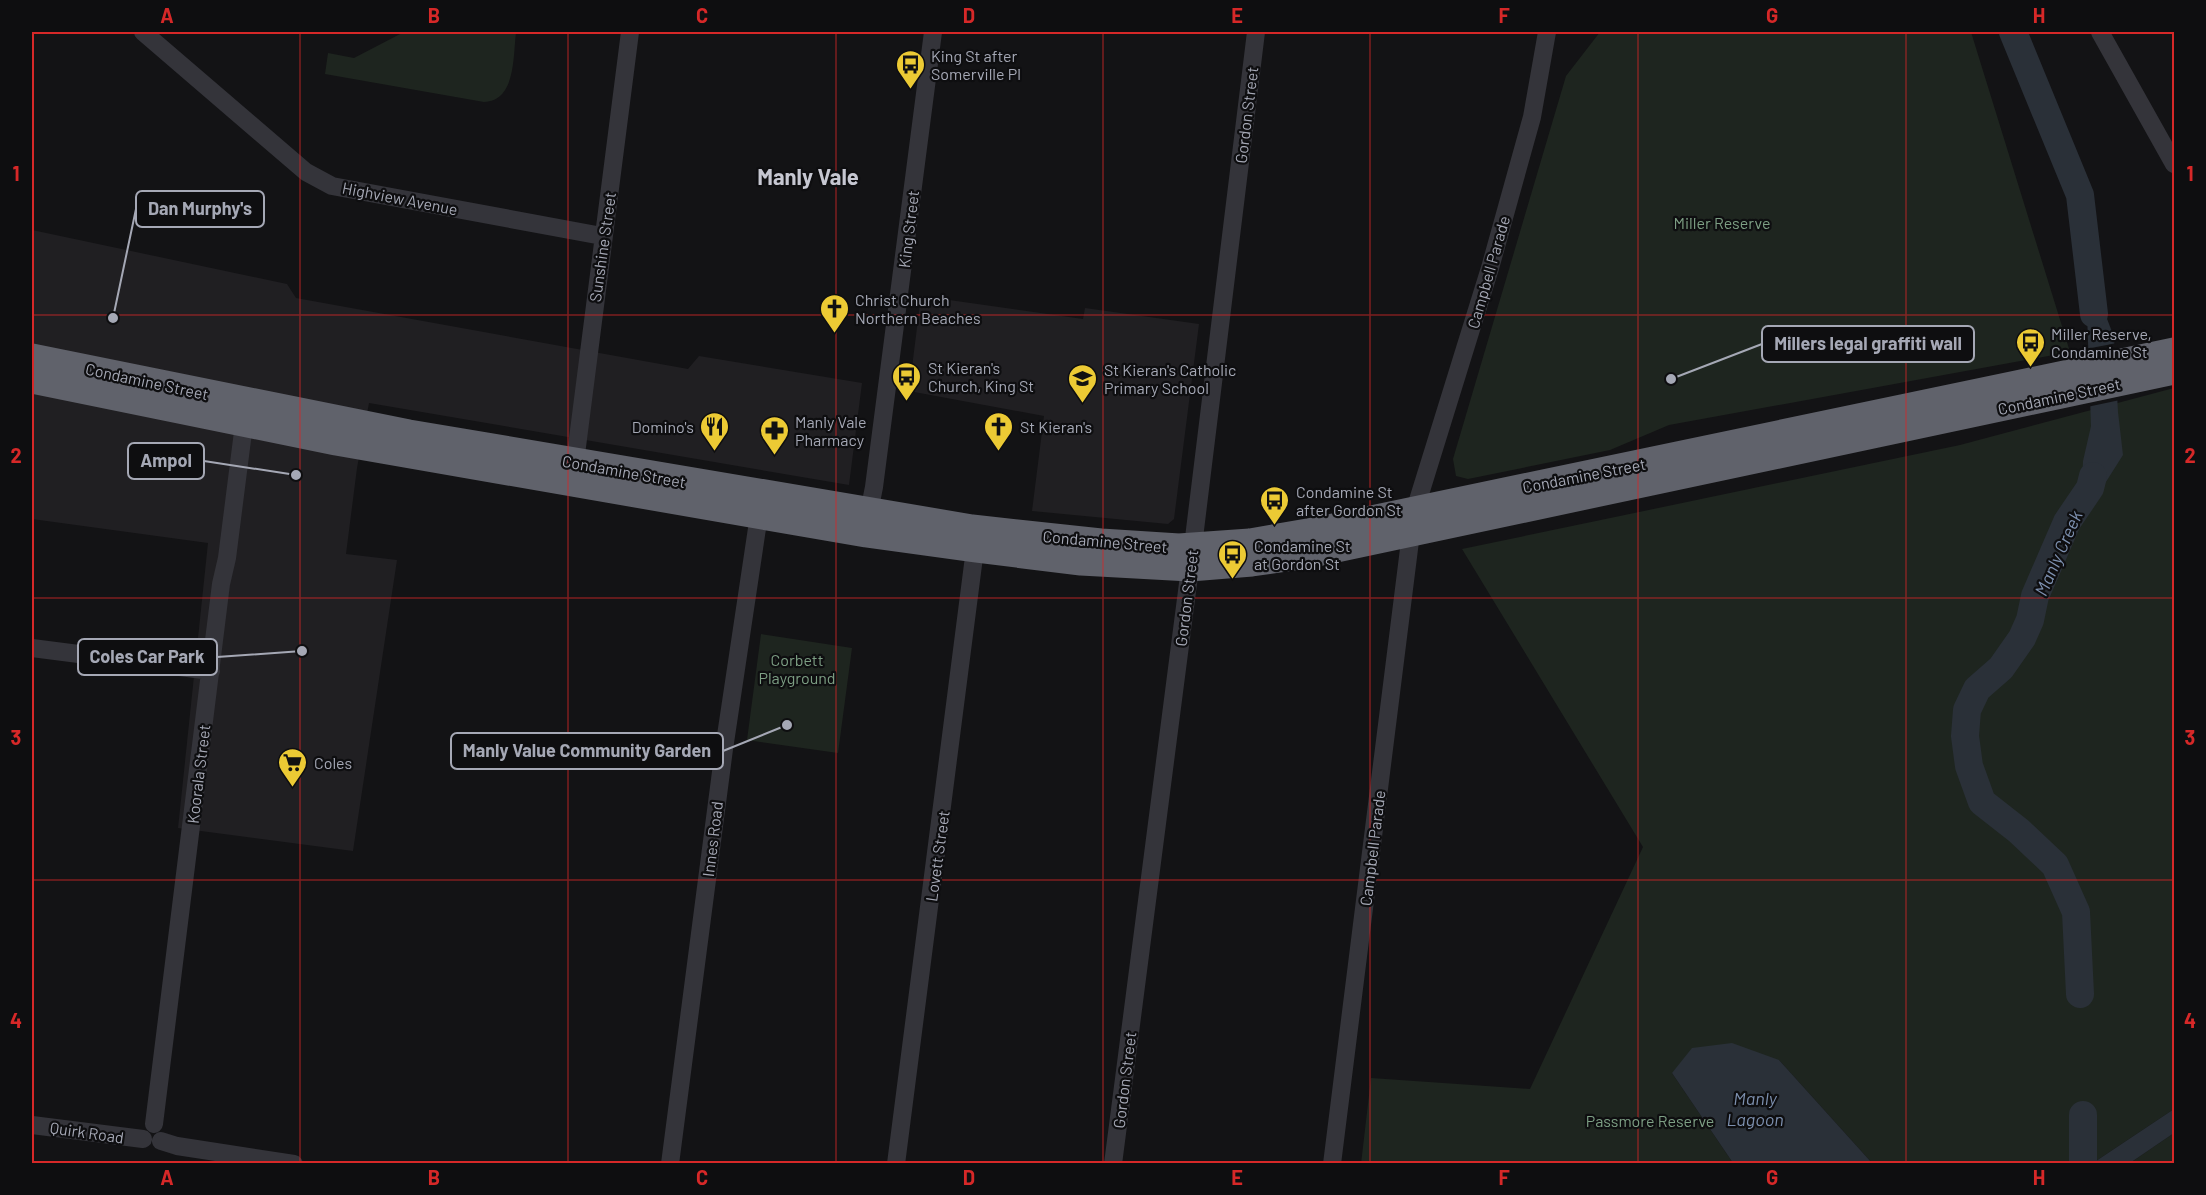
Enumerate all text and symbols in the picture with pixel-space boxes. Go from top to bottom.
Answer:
text: A [160,3,174,27]
text: B [428,3,440,27]
text: C [696,3,708,27]
text: D [963,3,975,27]
text: E [1231,3,1243,27]
text: F [1498,3,1510,27]
text: G [1766,3,1778,27]
text: H [2033,3,2045,27]
place label: King St after Somerville Pl [931,46,1021,83]
bus stop icon: King St after Somerville Pl [894,48,926,90]
street label: Gordon Street [1231,66,1261,164]
text: 1 [12,161,20,185]
text: 1 [2186,161,2194,185]
district label: Manly Vale [757,163,859,189]
street label: Highview Avenue [341,177,459,219]
street label: King Street [894,189,922,269]
callout: Dan Murphy's [136,191,264,227]
street label: Sunshine Street [585,191,619,303]
text: Dan Murphy's [148,197,252,219]
street label: Campbell Parade [1463,213,1513,331]
park label: Miller Reserve [1674,213,1770,232]
place label: Christ Church Northern Beaches [855,290,981,327]
church icon: Christ Church Northern Beaches [818,292,850,334]
place label: Miller Reserve, Condamine St [2051,324,2152,361]
callout: Millers legal graffiti wall [1762,326,1974,362]
bus stop icon: Miller Reserve, Condamine St [2014,326,2046,368]
text: Millers legal graffiti wall [1774,332,1962,354]
place label: St Kieran's Church, King St [928,358,1034,395]
street label: Condamine Street [84,359,210,403]
bus stop icon: St Kieran's Church, King St [891,360,923,402]
place label: St Kieran's Catholic Primary School [1104,360,1236,397]
school or university icon: St Kieran's Catholic Primary School [1067,362,1099,404]
street label: Condamine Street [1996,374,2122,418]
restaurant icon: Domino's [699,410,731,452]
church icon: St Kieran's [983,410,1015,452]
place label: Manly Vale Pharmacy [795,412,867,449]
pharmacy icon: Manly Vale Pharmacy [758,414,790,456]
place label: Domino's [632,417,694,436]
place label: St Kieran's [1020,417,1092,436]
text: 2 [10,443,22,467]
callout: Ampol [128,443,204,479]
text: 2 [2184,443,2196,467]
text: Ampol [140,449,192,471]
street label: Condamine Street [561,451,687,491]
street label: Condamine Street [1521,454,1647,496]
place label: Condamine St after Gordon St [1296,482,1402,519]
bus stop icon: Condamine St after Gordon St [1259,484,1291,526]
water label: Manly Creek [2029,507,2087,599]
street label: Condamine Street [1042,526,1168,556]
place label: Condamine St at Gordon St [1254,536,1351,573]
bus stop icon: Condamine St at Gordon St [1217,538,1249,580]
street label: Gordon Street [1171,549,1201,647]
callout: Coles Car Park [78,639,217,675]
text: Coles Car Park [89,645,205,667]
park label: Corbett Playground [758,650,836,687]
street label: Koorala Street [182,723,214,825]
text: 3 [11,725,21,749]
text: 3 [2185,725,2195,749]
callout: Manly Value Community Garden [451,733,723,769]
text: Manly Value Community Garden [463,739,711,761]
supermarket icon: Coles [277,746,309,788]
place label: Coles [314,753,352,772]
street label: Campbell Parade [1355,789,1389,907]
street label: Innes Road [698,800,726,878]
street label: Lovett Street [921,809,953,903]
text: 4 [10,1008,22,1032]
text: 4 [2184,1008,2196,1032]
street label: Gordon Street [1109,1031,1139,1129]
water label: Manly Lagoon [1726,1087,1784,1130]
park label: Passmore Reserve [1586,1111,1714,1130]
street label: Quirk Road [49,1117,125,1147]
text: A [160,1165,174,1189]
text: B [428,1165,440,1189]
text: C [696,1165,708,1189]
text: D [963,1165,975,1189]
text: E [1231,1165,1243,1189]
text: F [1498,1165,1510,1189]
text: G [1766,1165,1778,1189]
text: H [2033,1165,2045,1189]

